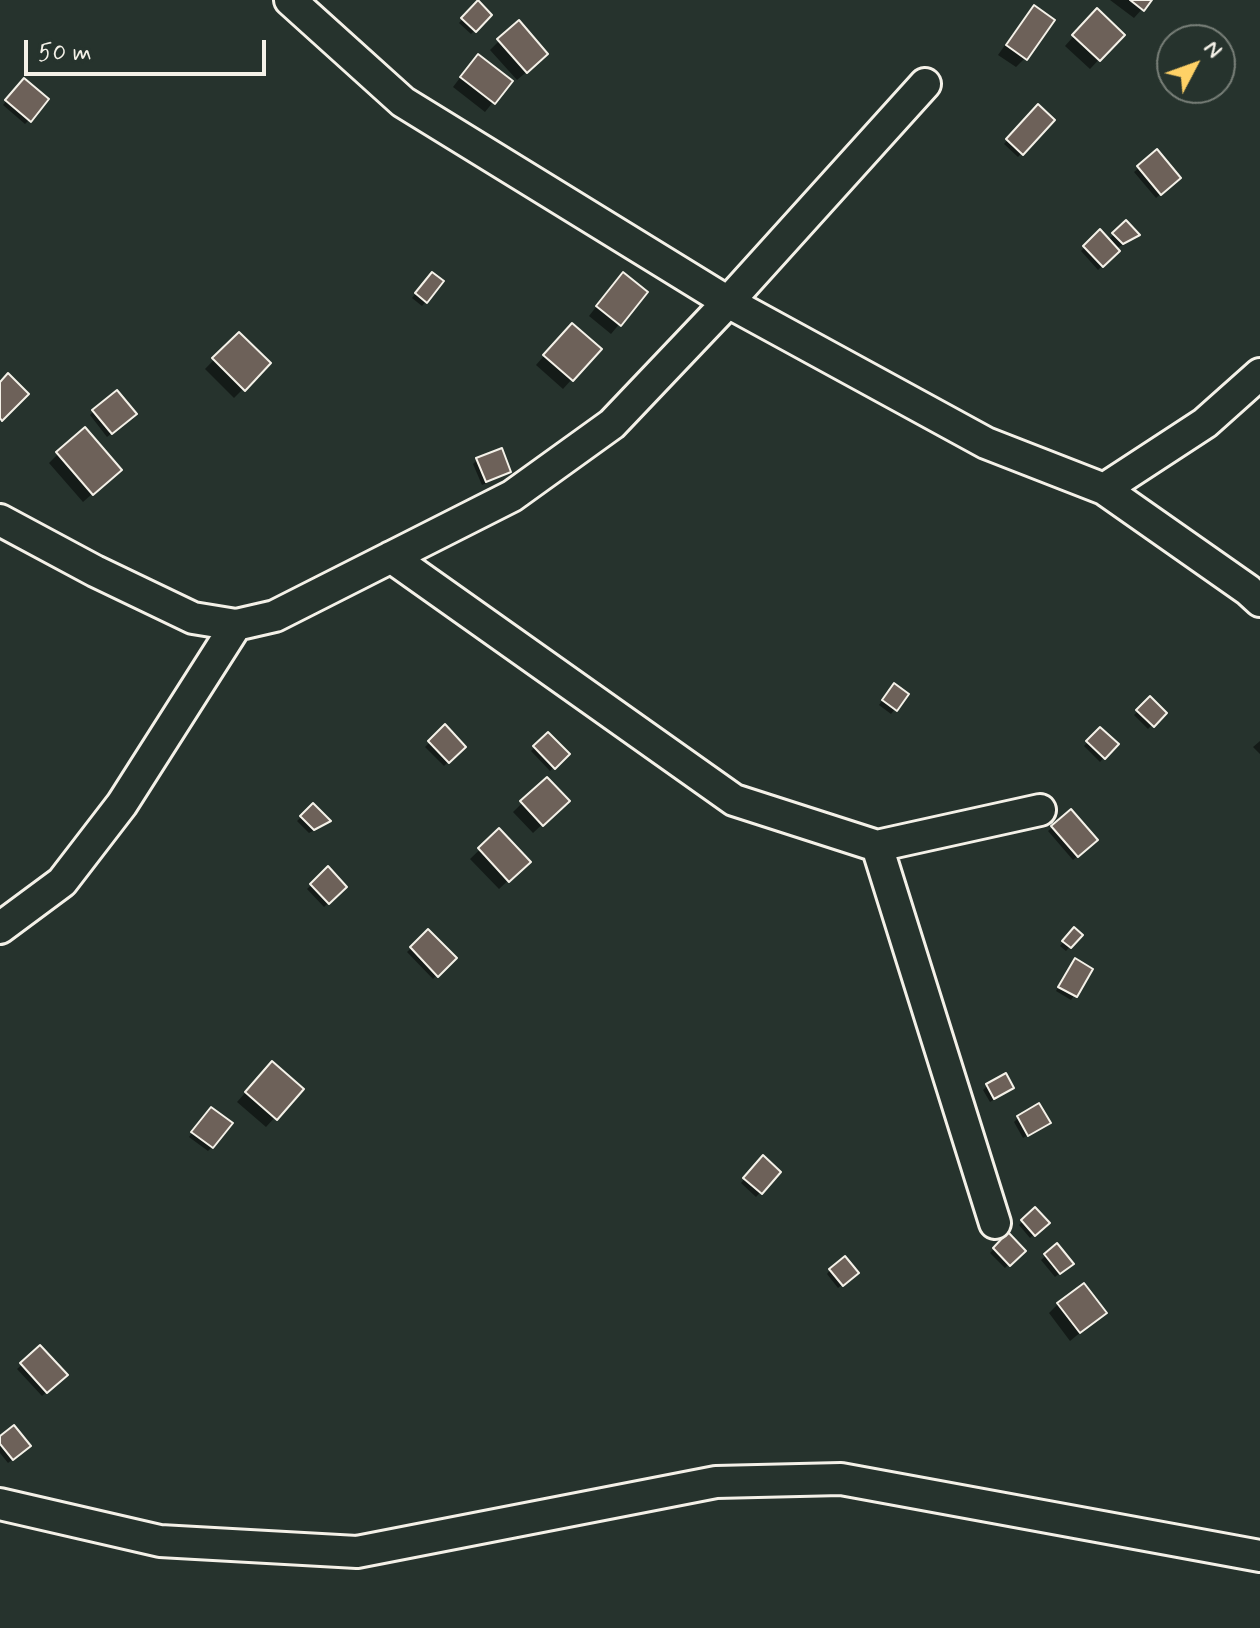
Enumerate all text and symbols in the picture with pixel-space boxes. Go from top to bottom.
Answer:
scale bar [28,24,270,74]
north arrow [1156,24,1236,104]
text: N [1197,35,1228,64]
text: 50 m [38,38,92,69]

